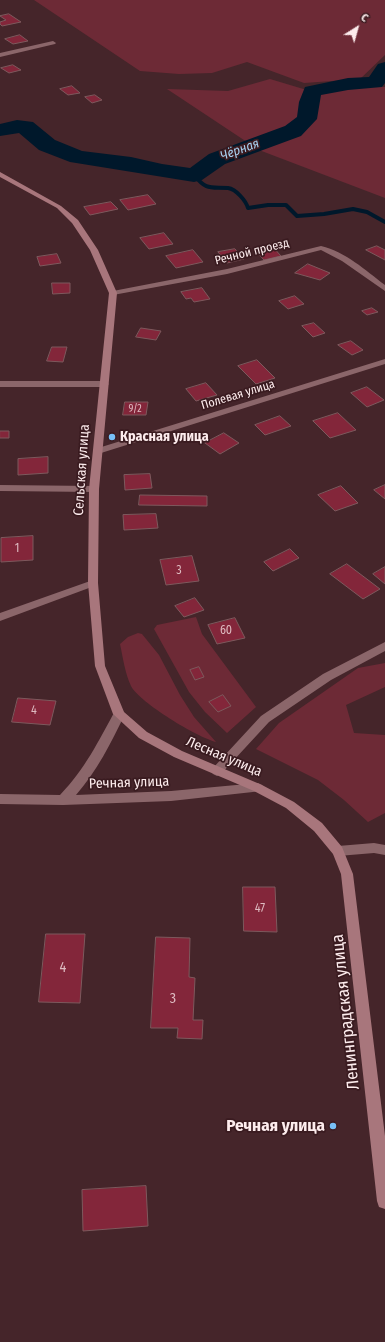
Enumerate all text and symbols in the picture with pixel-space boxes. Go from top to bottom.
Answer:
north arrow [337,8,377,48]
text: С [358,11,371,25]
water label: Чёрная [218,136,262,164]
street label: Речной проезд [214,236,290,268]
street label: Полевая улица [199,377,277,413]
house number: 9/2 [128,403,142,415]
street label: Сельская улица [70,424,94,516]
place label: Красная улица [120,429,209,445]
marker: Красная улица [107,432,117,442]
house number: 1 [15,542,19,556]
house number: 3 [176,564,182,578]
house number: 60 [220,624,232,638]
house number: 4 [31,704,37,718]
street label: Лесная улица [184,733,264,781]
street label: Речная улица [89,773,169,793]
house number: 47 [255,902,265,916]
street label: Ленинградская улица [328,933,364,1091]
house number: 4 [60,960,66,976]
house number: 3 [170,991,176,1007]
place label: Речная улица [226,1116,325,1136]
marker: Речная улица [328,1121,338,1131]

